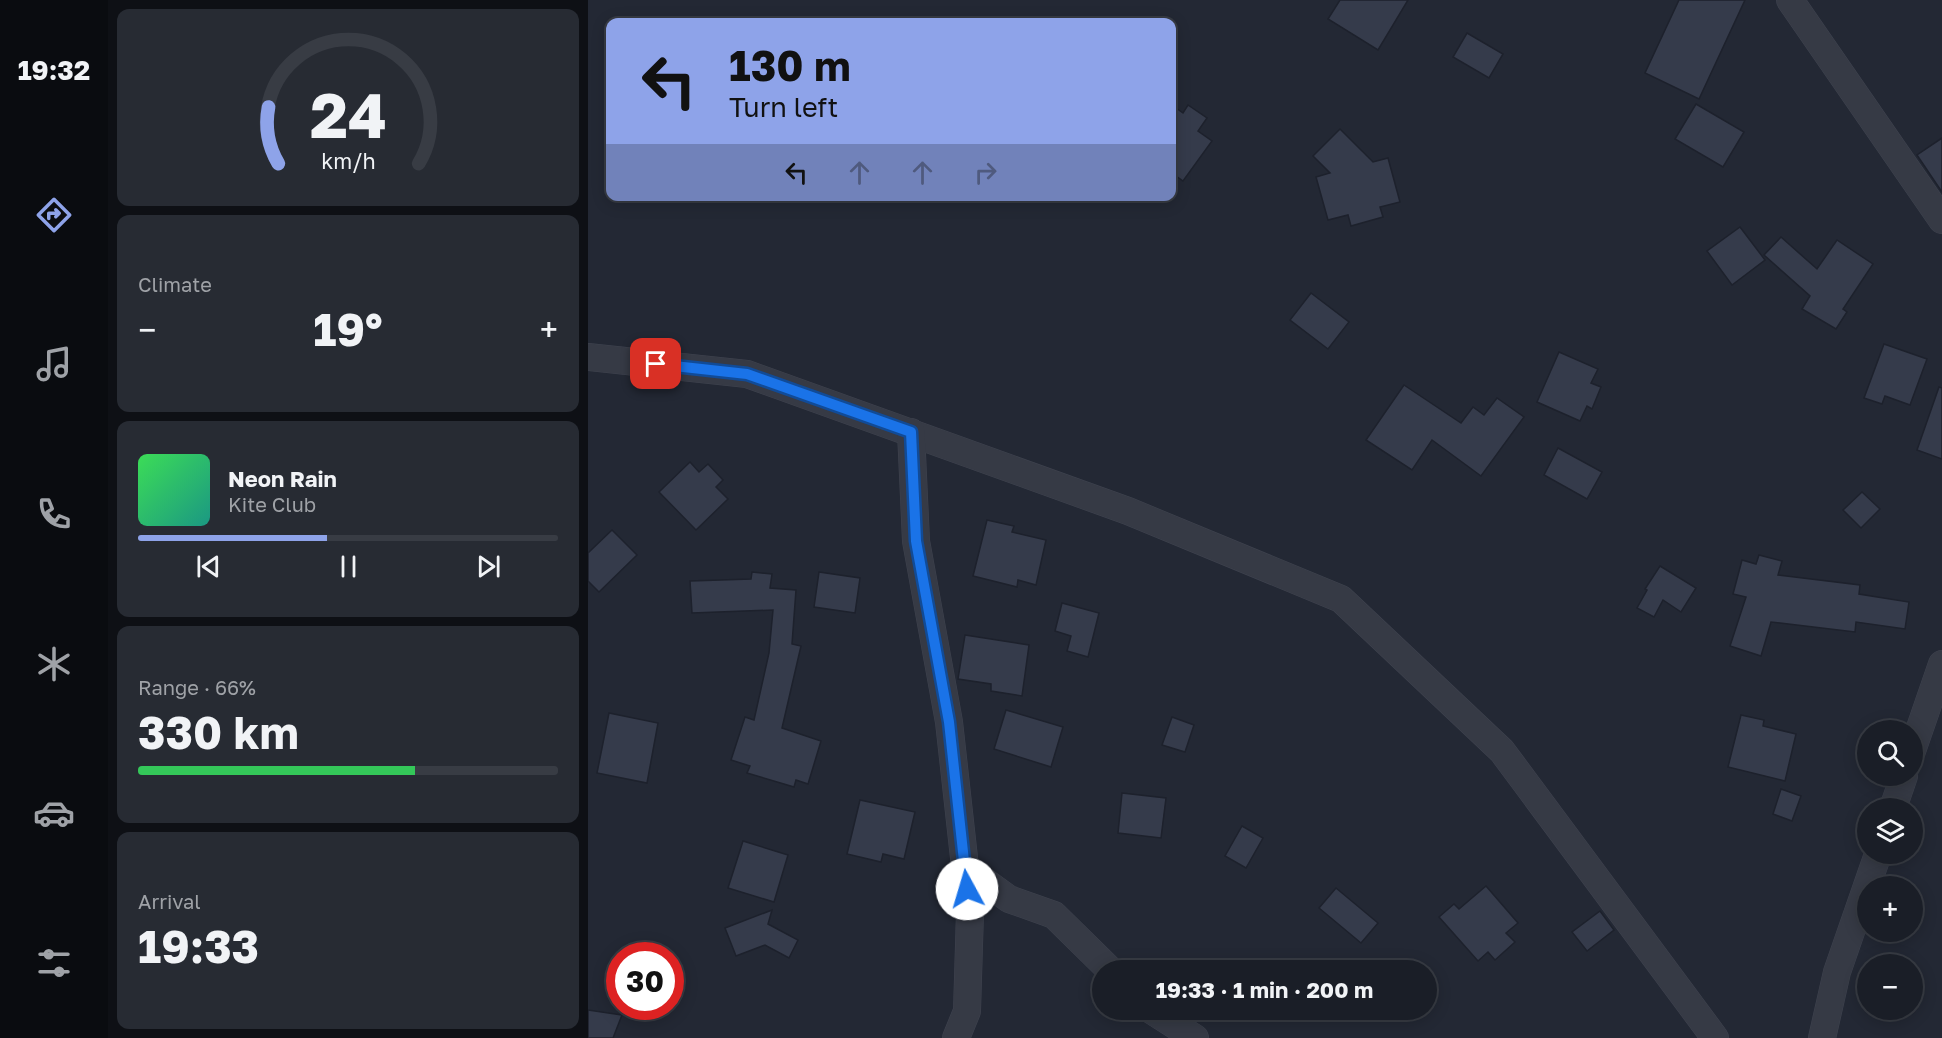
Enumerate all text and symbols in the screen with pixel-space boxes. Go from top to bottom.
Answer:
text: 130 m [729,40,851,90]
icon: left [630,42,708,120]
text: 19:32 [18,54,90,86]
text: 24 [309,78,387,153]
text: Turn left [729,91,838,123]
text: km/h [321,149,375,175]
icon: left [780,156,813,189]
icon: ahead [843,156,876,189]
icon: ahead [906,156,939,189]
icon: right [969,156,1002,189]
icon: directions [33,194,75,236]
text: Climate [138,272,212,296]
text: 19° [313,302,383,356]
text: − [138,310,156,349]
text: + [540,310,558,349]
pin [630,338,681,389]
icon: music [33,343,75,385]
icon: arrive [639,347,672,380]
text: Neon Rain [228,465,337,492]
text: Kite Club [228,492,316,516]
icon: phone [33,493,75,535]
icon: previous [192,550,225,583]
icon: pause [332,550,365,583]
icon: next [472,550,505,583]
icon: climate [33,643,75,685]
text: Range · 66% [138,675,256,699]
text: 330 km [138,705,299,759]
map controls [1857,720,1923,1020]
button: search [1857,720,1923,786]
icon: car [33,792,75,834]
button: layers [1857,798,1923,864]
position arrow [935,857,999,921]
button: + [1857,876,1923,942]
text: Arrival [138,889,201,913]
text: 19:33 [138,919,259,973]
icon: filters [33,942,75,984]
speed limit sign: 30 [606,942,684,1020]
button: − [1857,954,1923,1020]
text: 19:33 · 1 min · 200 m [1156,976,1373,1003]

